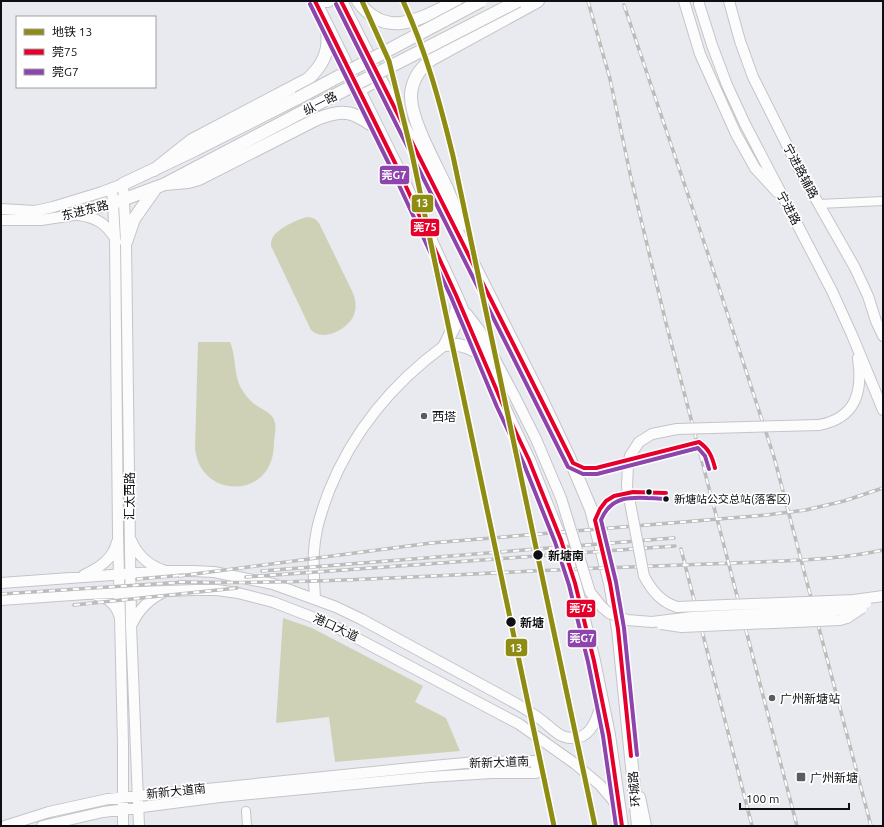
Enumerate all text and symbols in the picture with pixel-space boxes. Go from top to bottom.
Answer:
legend [16,16,156,88]
text: 地铁 13 [52,25,92,38]
text: 莞75 [52,45,78,58]
text: 莞G7 [52,65,79,78]
street label: 纵一路 [301,89,339,117]
street label: 宁进路辅路 [781,141,821,201]
line badge: 莞G7 [379,165,410,185]
text: 莞G7 [382,169,406,181]
street label: 宁进路 [775,189,803,227]
line badge: 13 [411,194,434,213]
text: 13 [416,197,428,209]
street label: 东进东路 [60,198,110,222]
line badge: 莞75 [410,218,440,237]
text: 莞75 [413,221,437,233]
place label: 西塔 [432,410,456,423]
marker: 西塔 [419,411,429,421]
street label: 汇太西路 [123,472,136,520]
unlabelled marker [644,487,654,497]
place label: 新塘站公交总站(落客区) [674,493,791,506]
marker: 新塘站公交总站(落客区) [661,494,671,504]
marker: 新塘南 [531,548,545,562]
place label: 新塘南 [548,549,584,562]
line badge: 莞75 [566,599,596,618]
text: 莞75 [569,602,593,614]
street label: 港口大道 [311,611,361,643]
marker: 新塘 [504,615,518,629]
place label: 新塘 [520,616,544,629]
line badge: 莞G7 [567,629,597,648]
text: 莞G7 [570,632,594,644]
line badge: 13 [505,638,528,657]
text: 13 [510,642,522,654]
place label: 广州新塘站 [780,692,840,705]
marker: 广州新塘站 [767,693,777,703]
street label: 新新大道南 [469,754,529,770]
street label: 环城路 [626,770,642,808]
marker: 广州新塘 [795,771,807,783]
place label: 广州新塘 [810,771,858,784]
street label: 新新大道南 [145,781,207,801]
scale bar [740,785,849,811]
text: 100 m [746,792,779,805]

